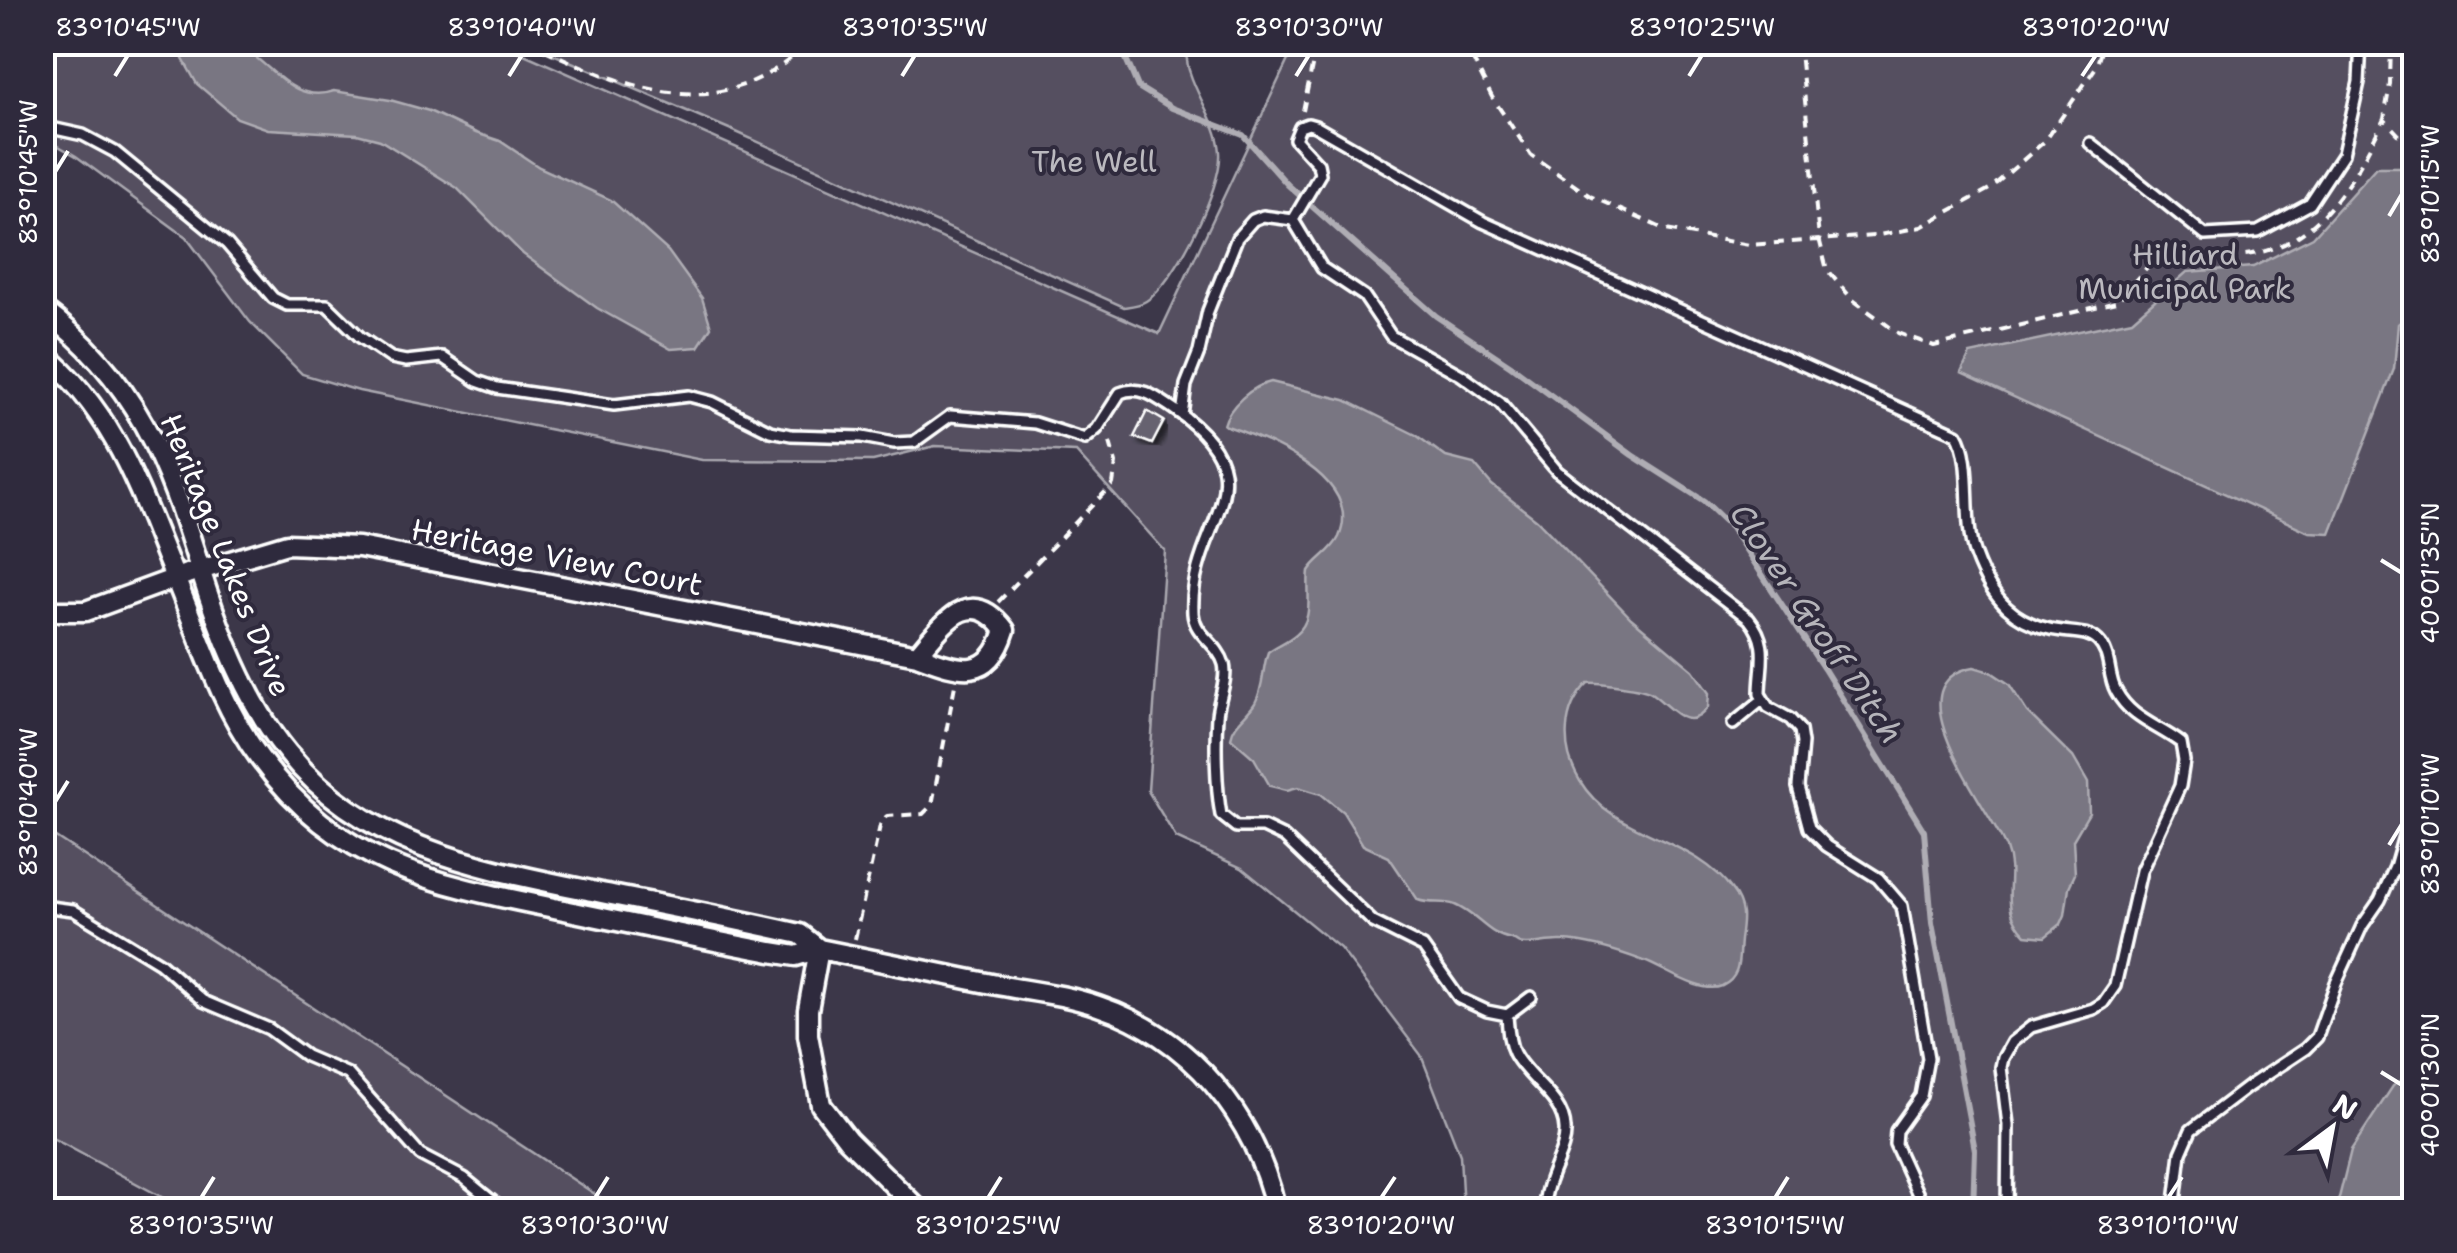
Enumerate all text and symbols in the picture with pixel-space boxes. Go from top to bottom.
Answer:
text: 83°10'45"W [55,10,201,44]
text: 83°10'40"W [448,10,596,44]
text: 83°10'35"W [842,10,988,44]
text: 83°10'30"W [1235,10,1383,44]
text: 83°10'25"W [1629,10,1775,44]
text: 83°10'20"W [2022,10,2170,44]
text: 83°10'45"W [11,99,45,245]
text: 83°10'15"W [2413,124,2447,264]
park label: The Well [1031,141,1157,182]
park label: Hilliard Municipal Park [2078,234,2292,309]
street label: Heritage Lakes Drive [151,408,301,702]
water label: Clover Groff Ditch [1720,494,1914,752]
text: 40°01'35"N [2413,502,2447,644]
street label: Heritage View Court [408,509,706,605]
text: 83°10'40"W [11,728,45,876]
text: 83°10'10"W [2413,753,2447,895]
text: 40°01'30"N [2413,1013,2447,1157]
north arrow [2282,1078,2382,1178]
text: N [2326,1085,2365,1129]
text: 83°10'35"W [128,1208,274,1242]
text: 83°10'30"W [521,1208,669,1242]
text: 83°10'25"W [915,1208,1061,1242]
text: 83°10'20"W [1307,1208,1455,1242]
text: 83°10'15"W [1705,1208,1845,1242]
text: 83°10'10"W [2097,1208,2239,1242]

